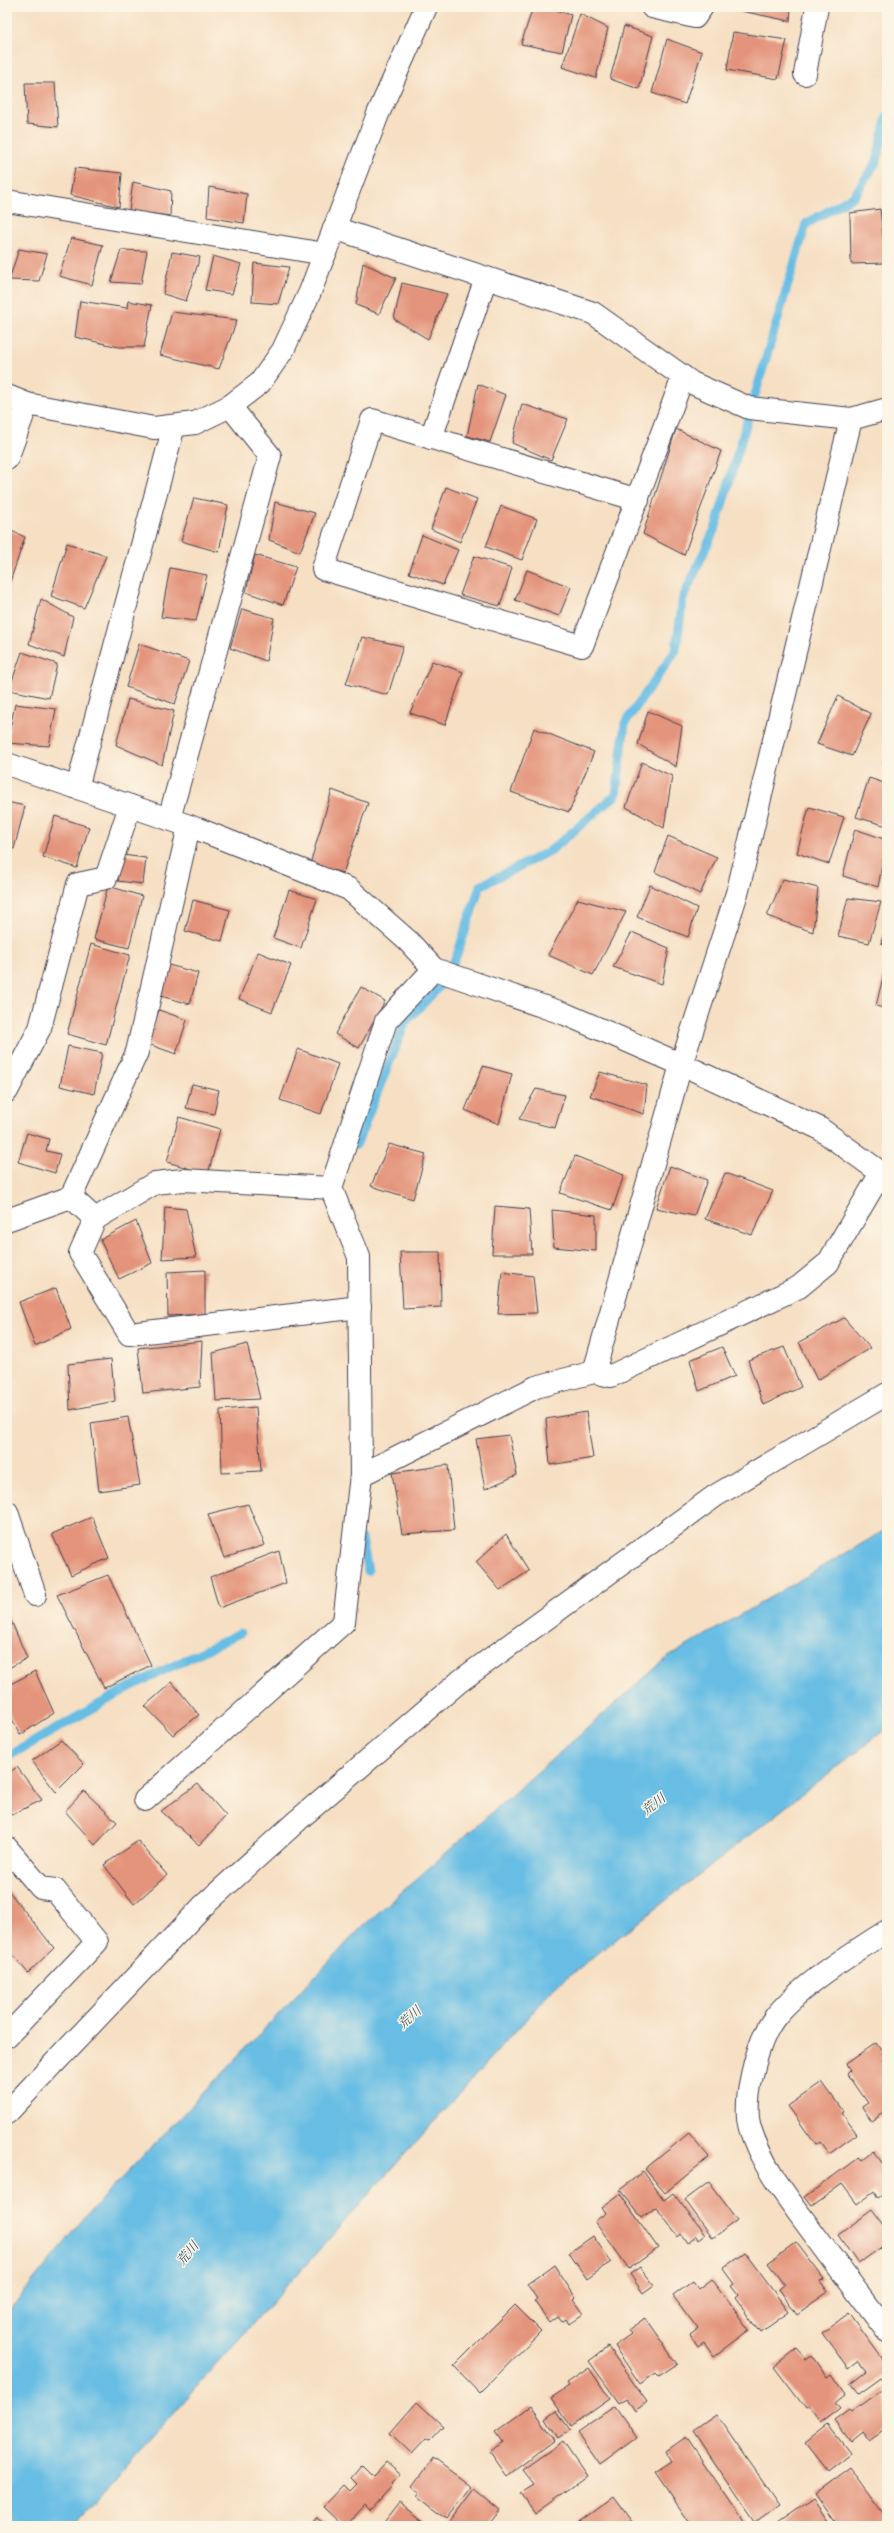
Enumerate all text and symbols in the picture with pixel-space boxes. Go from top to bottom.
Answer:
water label: 荒川 [638,1789,672,1821]
water label: 荒川 [395,2002,428,2034]
water label: 荒川 [173,2237,205,2270]

